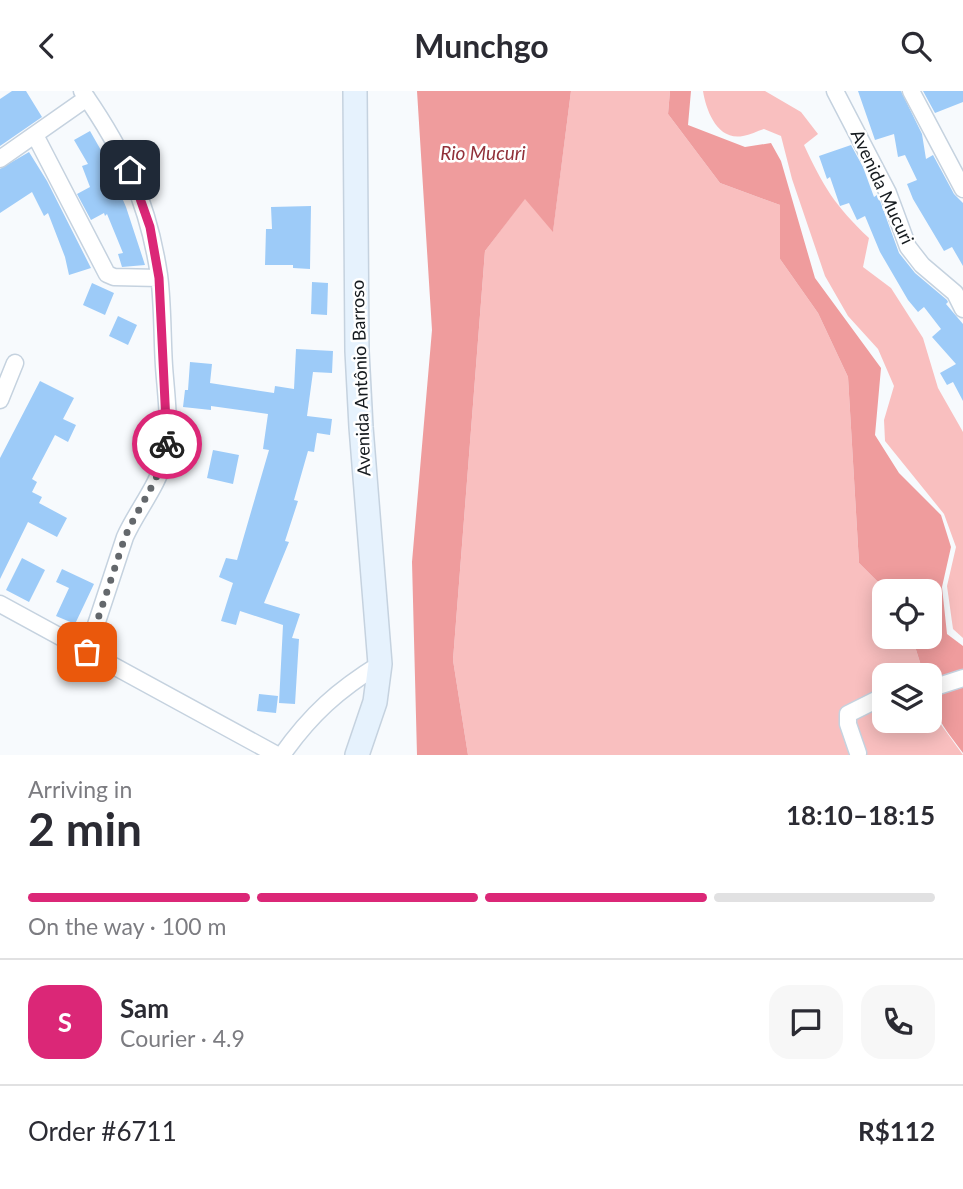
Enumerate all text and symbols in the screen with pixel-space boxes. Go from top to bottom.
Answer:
text: Munchgo [414,26,549,65]
icon: back [28,27,66,65]
icon: search [897,27,935,65]
street label: Avenida Mucuri [847,126,919,247]
pin [100,140,160,200]
water label: Rio Mucuri [440,141,526,164]
icon: home [111,151,149,189]
street label: Avenida Antônio Barroso [346,279,374,477]
courier [132,409,202,479]
icon: bike [148,425,186,463]
map controls [872,579,942,733]
button: locate [872,579,942,649]
pin [57,622,117,682]
icon: bag [68,633,106,671]
button: layers [872,663,942,733]
text: Arriving in [28,775,132,803]
text: 18:10–18:15 [786,799,935,831]
text: 2 min [28,801,142,856]
text: On the way · 100 m [28,912,227,940]
button: chat [769,985,843,1059]
button: phone [861,985,935,1059]
text: Sam [120,992,169,1024]
text: S [58,1006,72,1038]
text: Courier · 4.9 [120,1024,245,1052]
text: Order #6711 [28,1115,177,1147]
text: R$112 [858,1115,935,1147]

